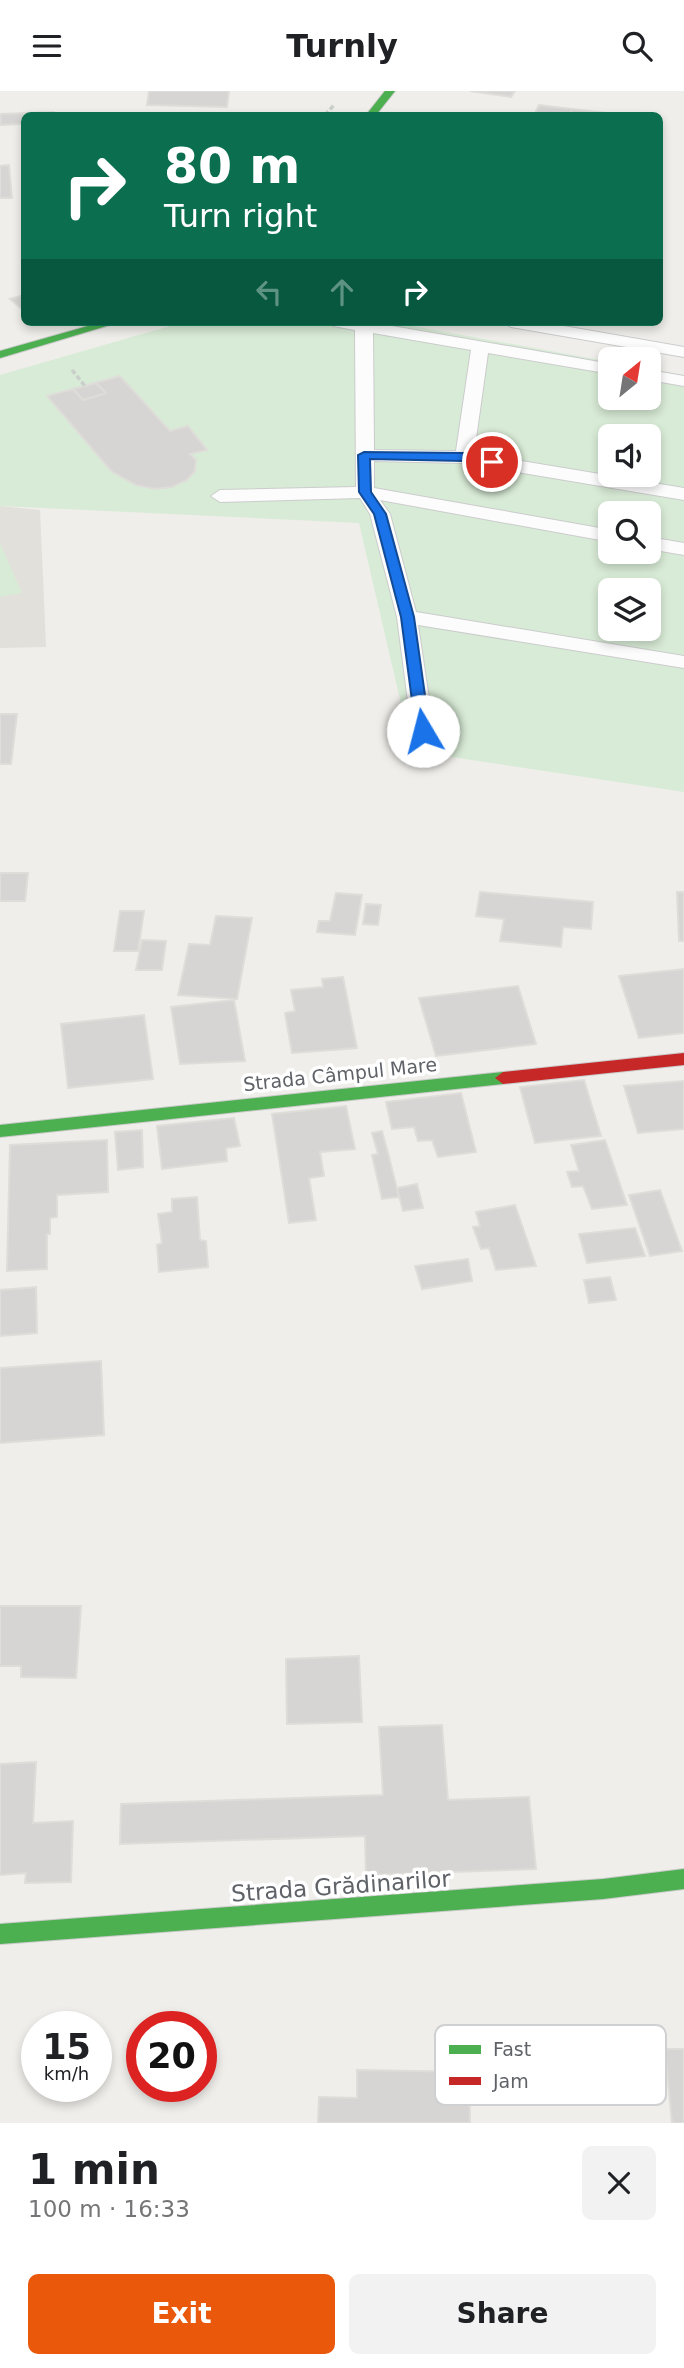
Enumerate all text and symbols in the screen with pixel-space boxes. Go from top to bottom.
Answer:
icon: menu [28,27,66,65]
text: Turnly [286,27,398,65]
icon: search [618,27,656,65]
text: 80 m [164,138,300,195]
icon: right [49,140,140,231]
text: Turn right [164,197,317,235]
icon: left [250,273,288,311]
icon: ahead [323,273,361,311]
icon: right [396,273,434,311]
north arrow [598,347,662,409]
map controls [598,347,661,641]
button: sound [598,424,661,487]
pin [462,432,522,492]
icon: arrive [473,443,511,481]
button: search [598,501,661,564]
button: layers [598,578,661,641]
position arrow [386,694,460,768]
street label: Strada Câmpul Mare [242,1053,438,1095]
street label: Strada Grădinarilor [230,1865,452,1907]
speed limit sign: 20 [126,2011,217,2102]
legend [435,2025,666,2105]
text: 15 [42,2027,91,2067]
text: Fast [493,2038,531,2060]
text: km/h [44,2063,89,2084]
text: Jam [492,2070,529,2092]
text: 1 min [28,2145,160,2194]
button: close [582,2146,656,2220]
text: 100 m · 16:33 [28,2196,190,2222]
button: Exit [28,2274,335,2354]
button: Share [349,2274,656,2354]

